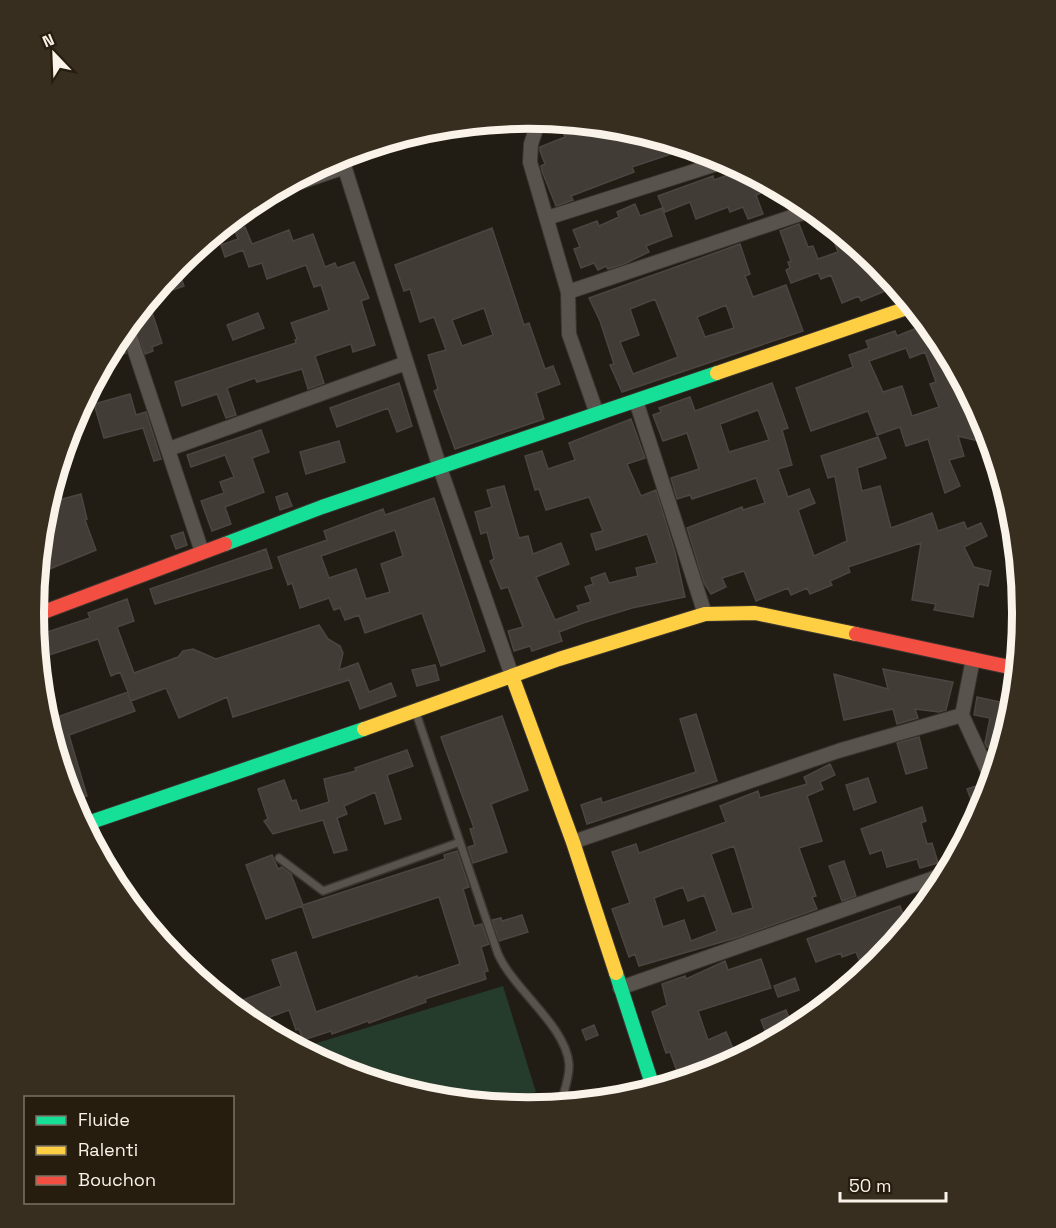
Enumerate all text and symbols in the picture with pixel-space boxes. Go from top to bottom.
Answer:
north arrow [24,24,84,84]
text: N [39,29,57,52]
legend [24,1096,234,1204]
text: Fluide [78,1108,130,1131]
text: Ralenti [78,1138,138,1161]
scale bar [840,1165,946,1203]
text: Bouchon [78,1168,156,1191]
text: 50 m [849,1174,891,1197]

